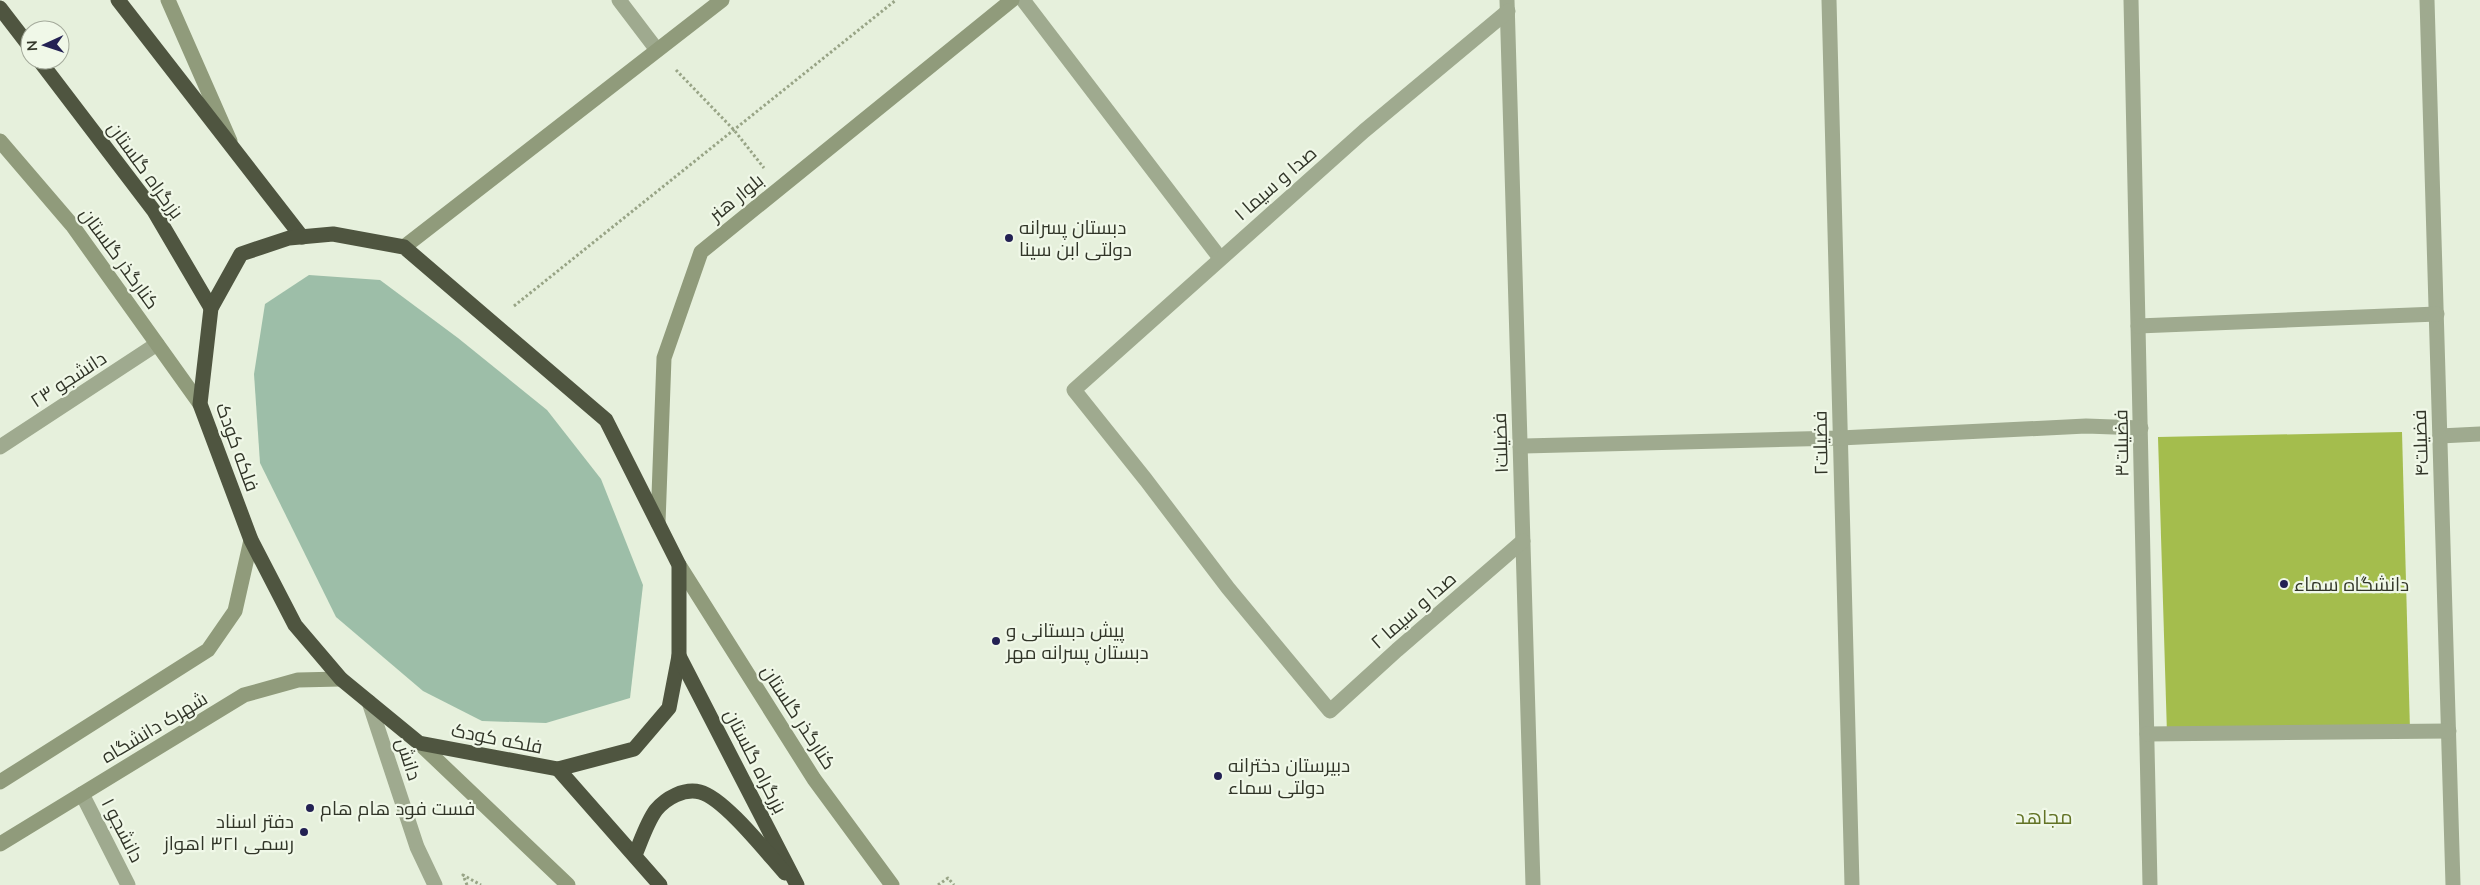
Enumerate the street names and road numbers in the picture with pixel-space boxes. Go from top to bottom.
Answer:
street label: بزرگراه گلستان [103,117,189,223]
street label: صدا و سیما ۱ [1229,141,1321,225]
street label: بلوار هنر [703,168,768,227]
street label: کنارگذر گلستان [75,202,165,314]
street label: دانشجو ۲۳ [25,346,111,412]
street label: فلکه کودک [211,399,265,495]
street label: فضیلت۳ [2108,409,2134,477]
street label: فضیلت۴ [2407,409,2433,477]
street label: فضیلت۲ [1807,410,1833,476]
street label: فضیلت۱ [1487,412,1513,474]
street label: صدا و سیما ۲ [1365,566,1461,654]
street label: کنارگذر گلستان [756,660,842,774]
street label: شهرک دانشگاه [97,686,211,768]
street label: بزرگراه گلستان [719,705,793,817]
street label: فلکه کودک [449,717,545,759]
street label: دانش [391,735,427,783]
street label: دانشجو ۱ [97,794,149,866]

